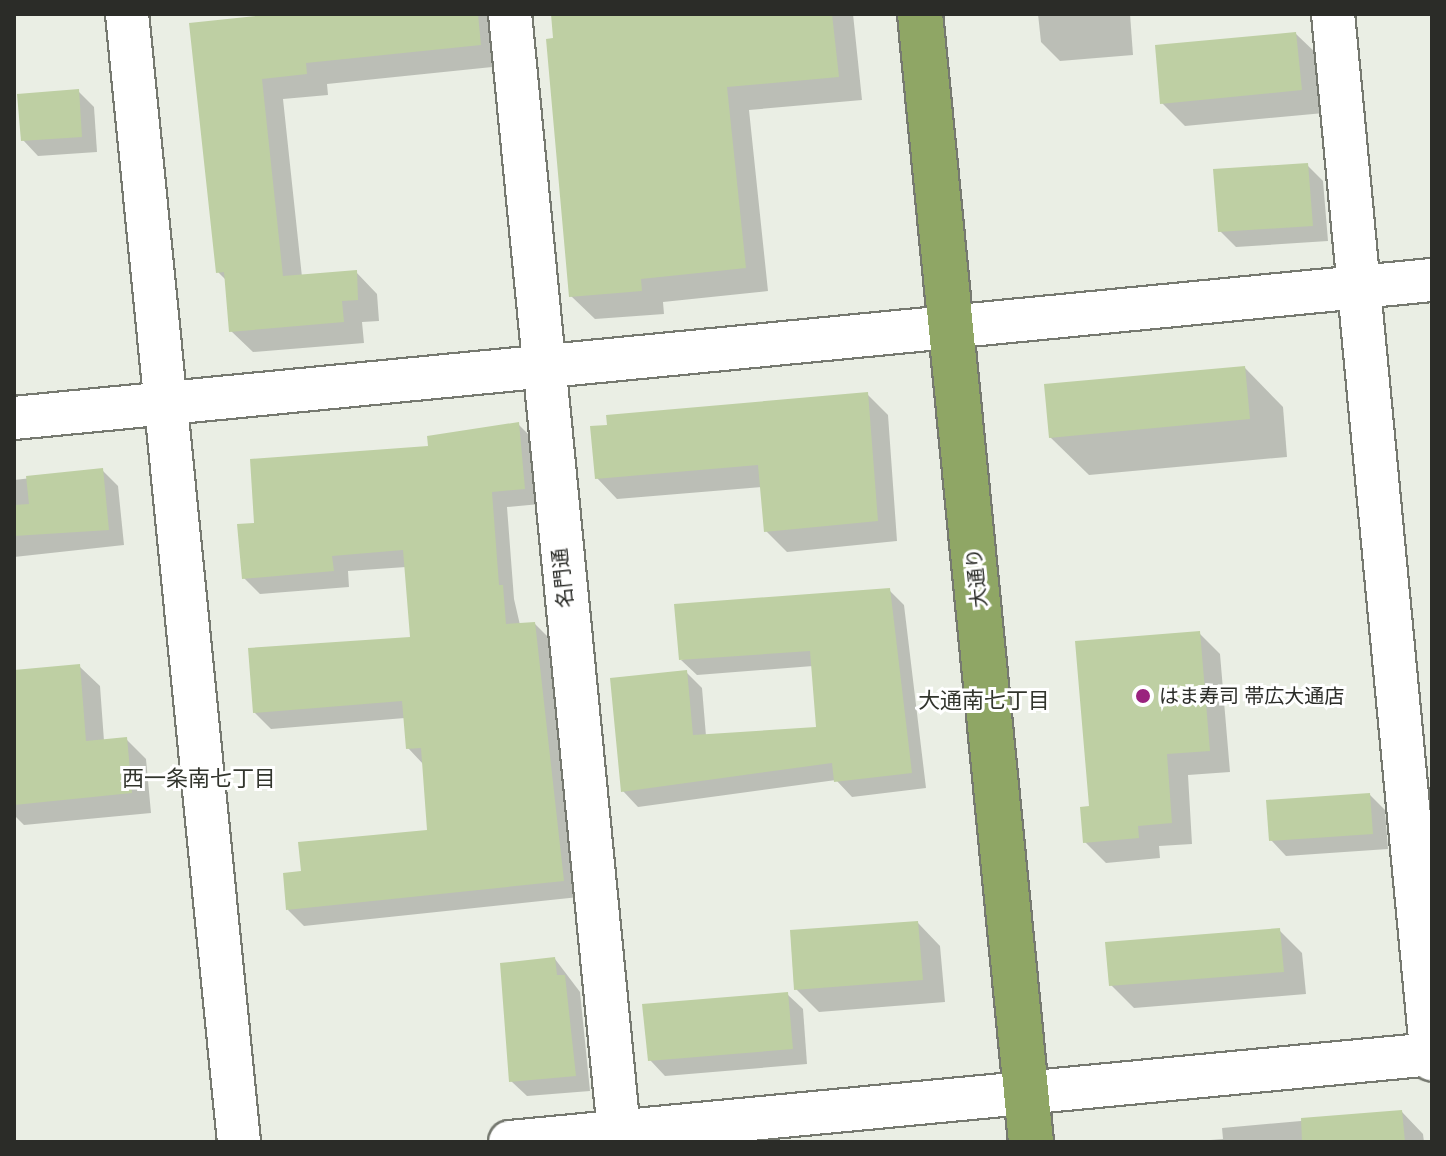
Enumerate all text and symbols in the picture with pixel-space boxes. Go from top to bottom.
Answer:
street label: 名門通 [548,547,578,609]
street label: 大通り [962,547,992,609]
place label: はま寿司 帯広大通店 [1159,684,1344,708]
marker: はま寿司 帯広大通店 [1134,687,1152,705]
district label: 大通南七丁目 [918,688,1050,714]
district label: 西一条南七丁目 [122,766,276,792]

